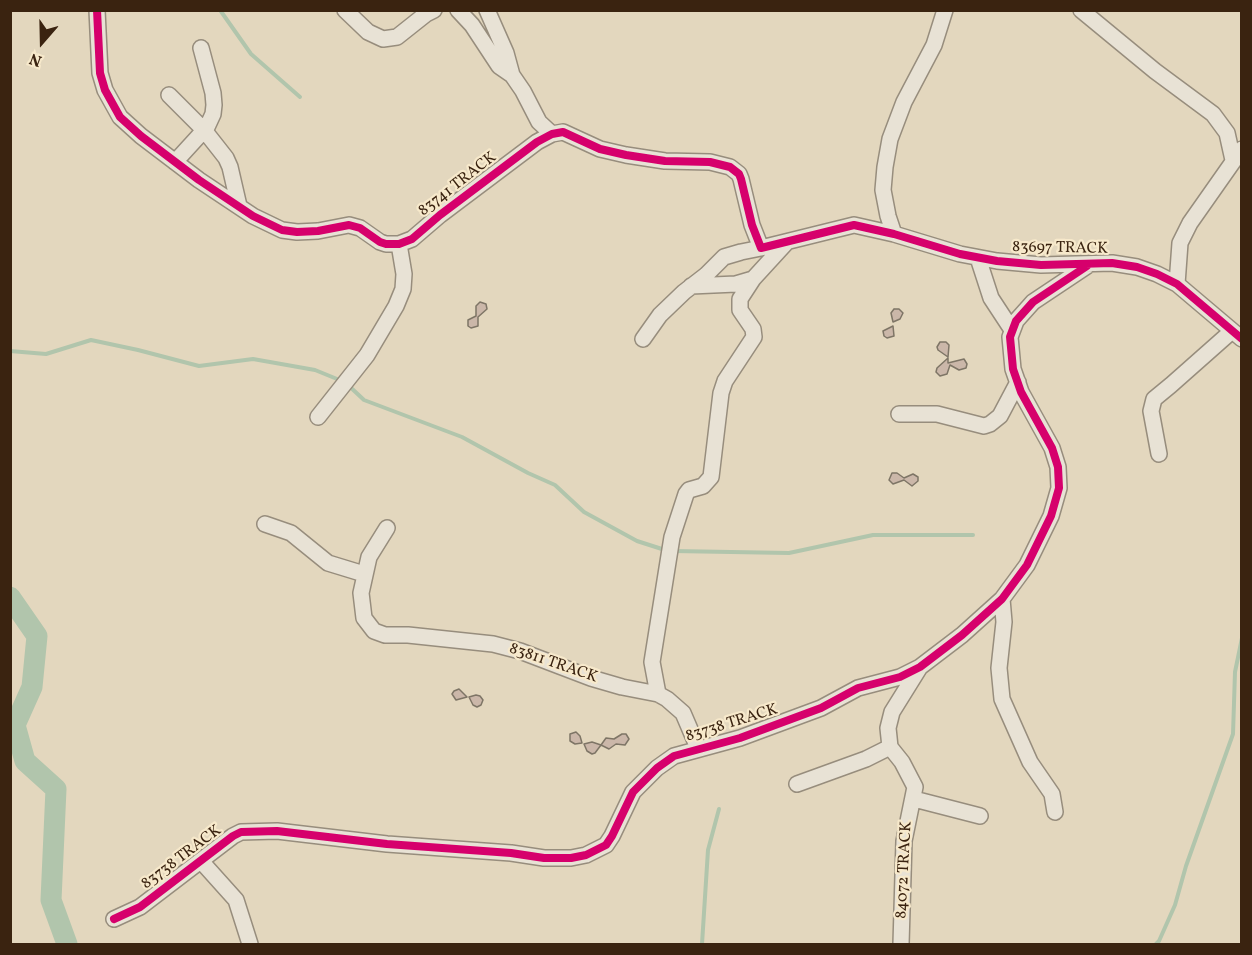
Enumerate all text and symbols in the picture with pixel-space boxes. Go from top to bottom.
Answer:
north arrow [12,12,72,72]
text: N [27,47,45,71]
street label: 83741 TRACK [415,149,501,221]
street label: 83697 TRACK [1012,239,1108,259]
street label: 83811 TRACK [506,640,600,688]
street label: 83738 TRACK [684,701,780,747]
street label: 84072 TRACK [893,821,917,919]
street label: 83738 TRACK [138,822,226,894]

